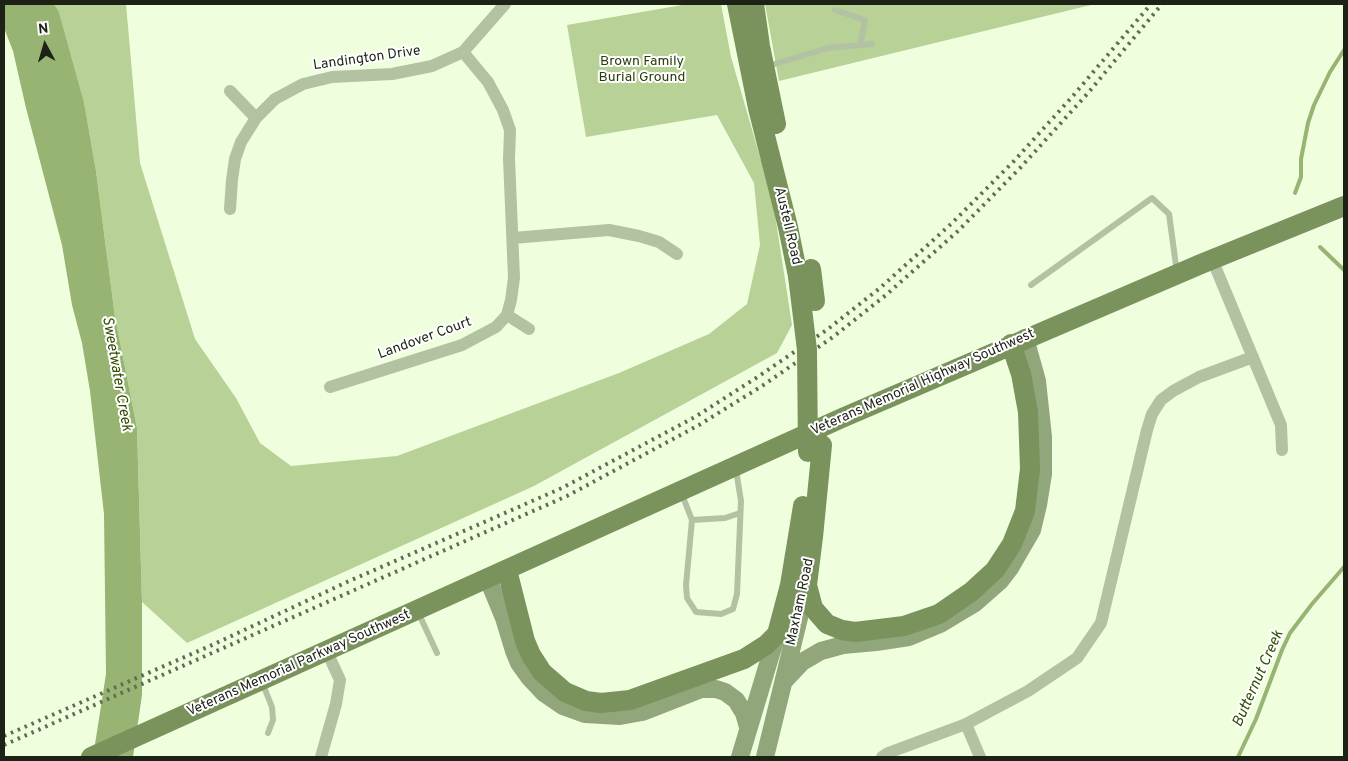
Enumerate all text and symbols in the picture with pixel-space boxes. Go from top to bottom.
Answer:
north arrow [20,20,70,70]
text: N [37,21,49,39]
street label: Landington Drive [312,43,422,75]
park label: Brown Family Burial Ground [599,54,685,86]
street label: Austell Road [770,185,804,267]
street label: Landover Court [376,314,474,364]
water label: Sweetwater Creek [97,315,135,433]
street label: Veterans Memorial Highway Southwest [809,326,1037,440]
street label: Maxham Road [784,557,818,647]
street label: Veterans Memorial Parkway Southwest [185,607,413,721]
water label: Butternut Creek [1230,628,1288,730]

